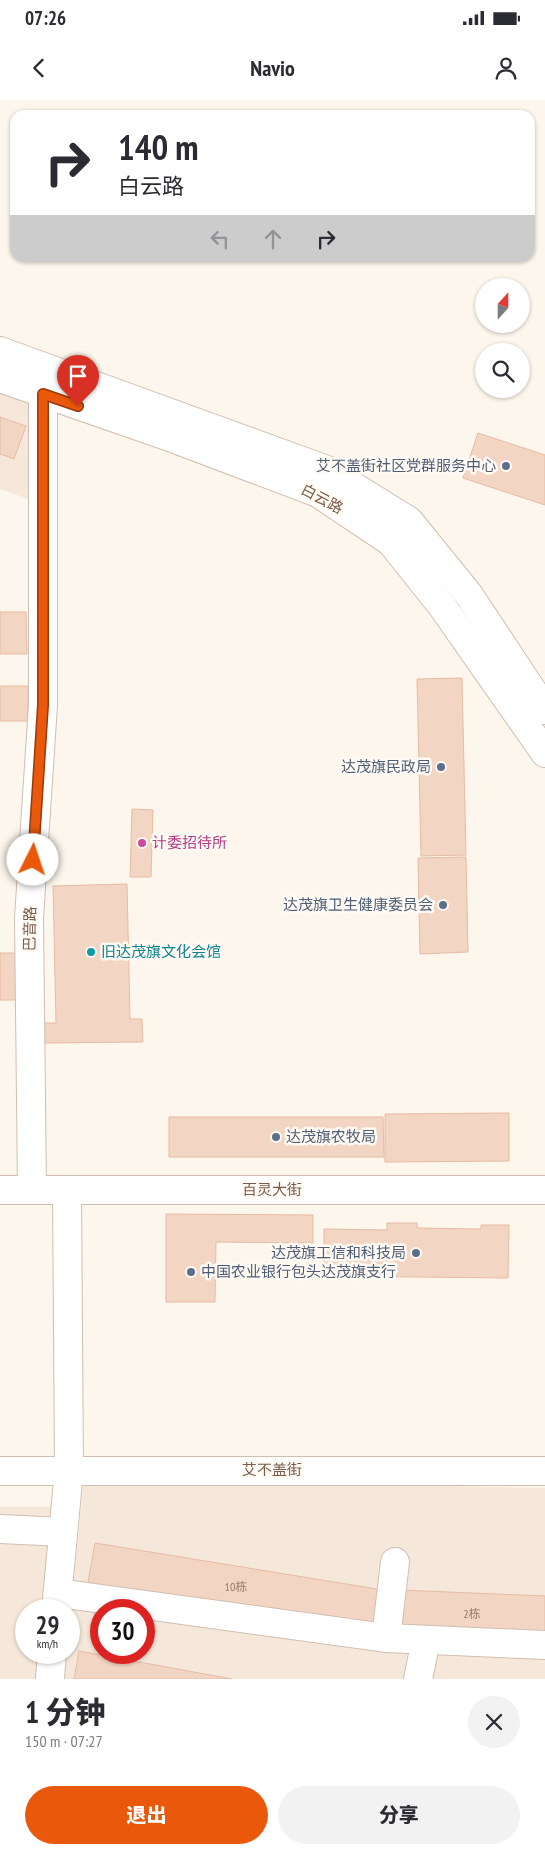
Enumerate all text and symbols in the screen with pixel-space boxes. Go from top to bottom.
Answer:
text: 07:26 [25,6,66,30]
icon: back [25,54,53,82]
text: Navio [250,54,295,82]
icon: person [492,54,520,82]
text: 140 m [118,124,199,170]
icon: right [35,130,100,195]
text: 白云路 [118,172,184,200]
icon: left [206,225,234,253]
icon: ahead [259,225,287,253]
icon: right [312,225,340,253]
north arrow [475,278,530,332]
map controls [475,278,530,398]
button: search [475,343,530,398]
pin [57,355,99,406]
icon: arrive [64,362,92,390]
place label: 艾不盖街社区党群服务中心 [316,456,496,475]
marker: 艾不盖街社区党群服务中心 [500,460,512,472]
street label: 白云路 [298,480,347,518]
place label: 达茂旗民政局 [341,757,431,776]
marker: 达茂旗民政局 [435,761,447,773]
position arrow [6,833,58,885]
place label: 计委招待所 [152,833,227,852]
marker: 计委招待所 [136,837,148,849]
place label: 达茂旗卫生健康委员会 [283,895,433,914]
marker: 达茂旗卫生健康委员会 [437,899,449,911]
street label: 巴音路 [20,906,39,952]
place label: 旧达茂旗文化会馆 [101,942,221,961]
marker: 旧达茂旗文化会馆 [85,946,97,958]
place label: 达茂旗农牧局 [286,1127,376,1146]
marker: 达茂旗农牧局 [270,1131,282,1143]
street label: 百灵大街 [242,1180,302,1199]
place label: 达茂旗工信和科技局 [271,1243,406,1262]
marker: 达茂旗工信和科技局 [410,1247,422,1259]
place label: 中国农业银行包头达茂旗支行 [201,1262,396,1281]
marker: 中国农业银行包头达茂旗支行 [185,1266,197,1278]
street label: 艾不盖街 [242,1460,302,1479]
house number: 10栋 [225,1579,247,1594]
speed limit sign: 30 [90,1599,155,1664]
house number: 2栋 [463,1606,481,1621]
text: 29 [36,1609,59,1641]
text: km/h [37,1636,58,1651]
text: 1 分钟 [25,1692,106,1731]
button: close [468,1696,520,1748]
text: 150 m · 07:27 [25,1731,103,1751]
button: 退出 [25,1786,268,1844]
button: 分享 [278,1786,520,1844]

